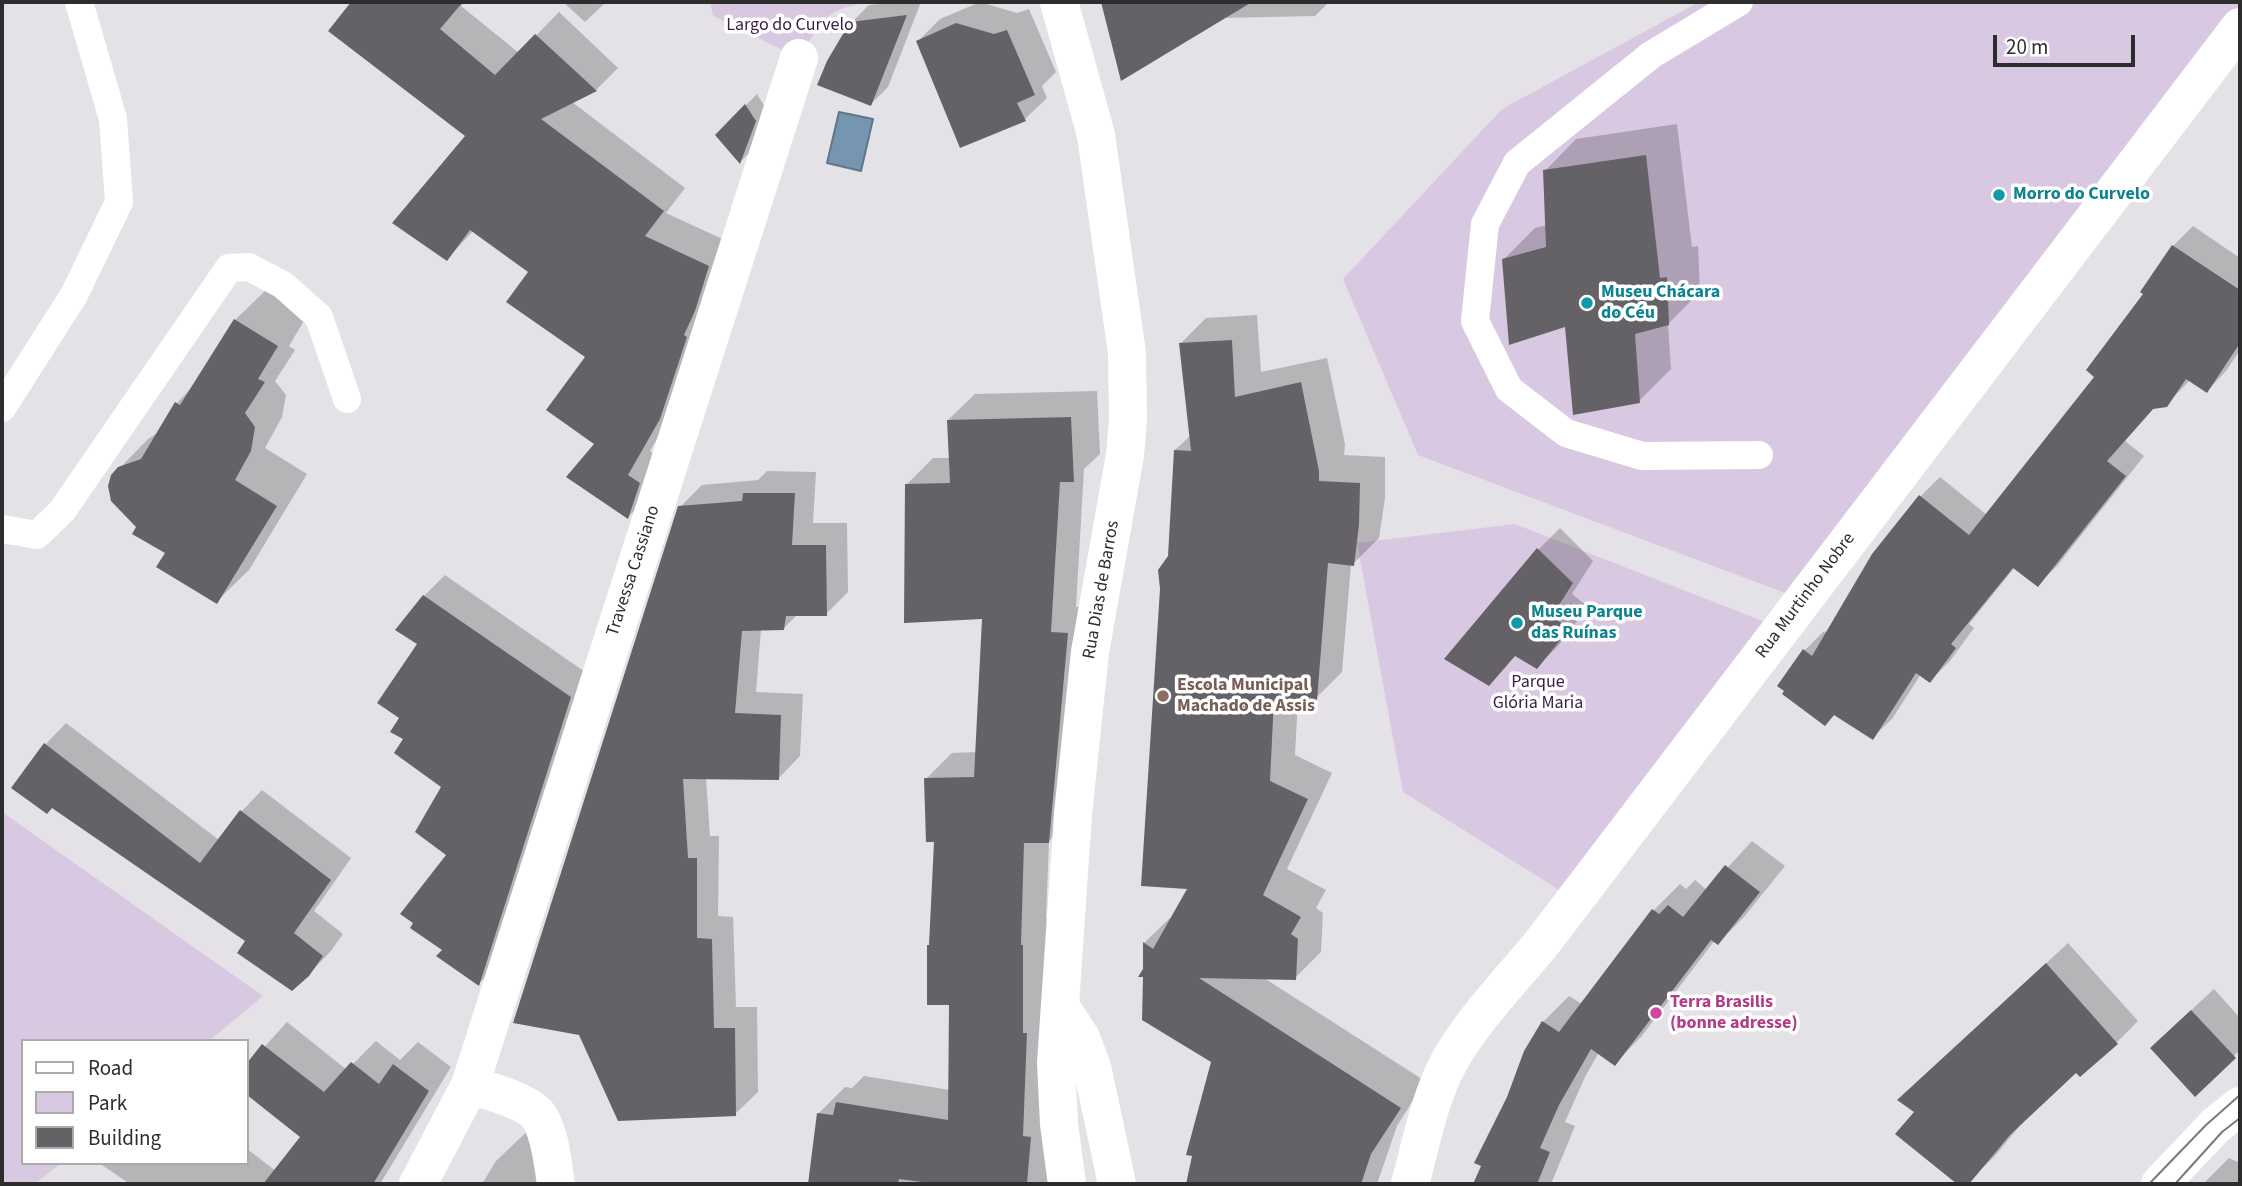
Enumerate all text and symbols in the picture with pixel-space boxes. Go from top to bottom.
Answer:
park label: Largo do Curvelo [726,15,854,37]
scale bar [1997,21,2139,65]
text: 20 m [2006,32,2048,62]
place label: Morro do Curvelo [2013,184,2150,206]
marker: Morro do Curvelo [1991,187,2007,203]
place label: Museu Chácara do Céu [1601,282,1720,324]
marker: Museu Chácara do Céu [1579,295,1595,311]
street label: Travessa Cassiano [603,503,665,639]
street label: Rua Dias de Barros [1079,519,1125,661]
street label: Rua Murtinho Nobre [1752,529,1860,663]
place label: Museu Parque das Ruínas [1531,602,1643,644]
marker: Museu Parque das Ruínas [1509,615,1525,631]
park label: Parque Glória Maria [1493,672,1583,714]
place label: Escola Municipal Machado de Assis [1177,675,1315,718]
marker: Escola Municipal Machado de Assis [1155,688,1171,704]
place label: Terra Brasilis (bonne adresse) [1670,992,1798,1034]
marker: Terra Brasilis (bonne adresse) [1648,1005,1664,1021]
legend [21,1039,248,1165]
text: Road [88,1053,133,1083]
text: Park [88,1088,127,1118]
text: Building [88,1123,161,1153]

